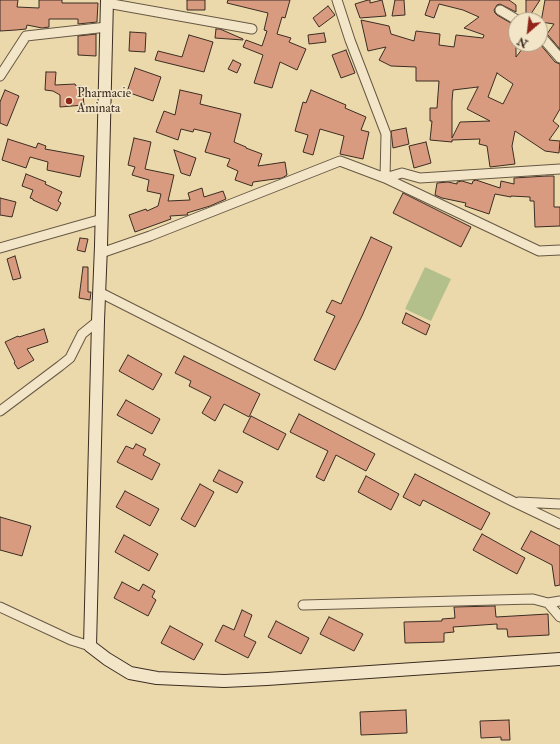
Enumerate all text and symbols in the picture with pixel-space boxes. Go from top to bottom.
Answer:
north arrow [508,12,548,52]
text: N [515,34,530,50]
place label: Pharmacie Aminata [77,86,131,117]
marker: Pharmacie Aminata [64,96,74,106]

